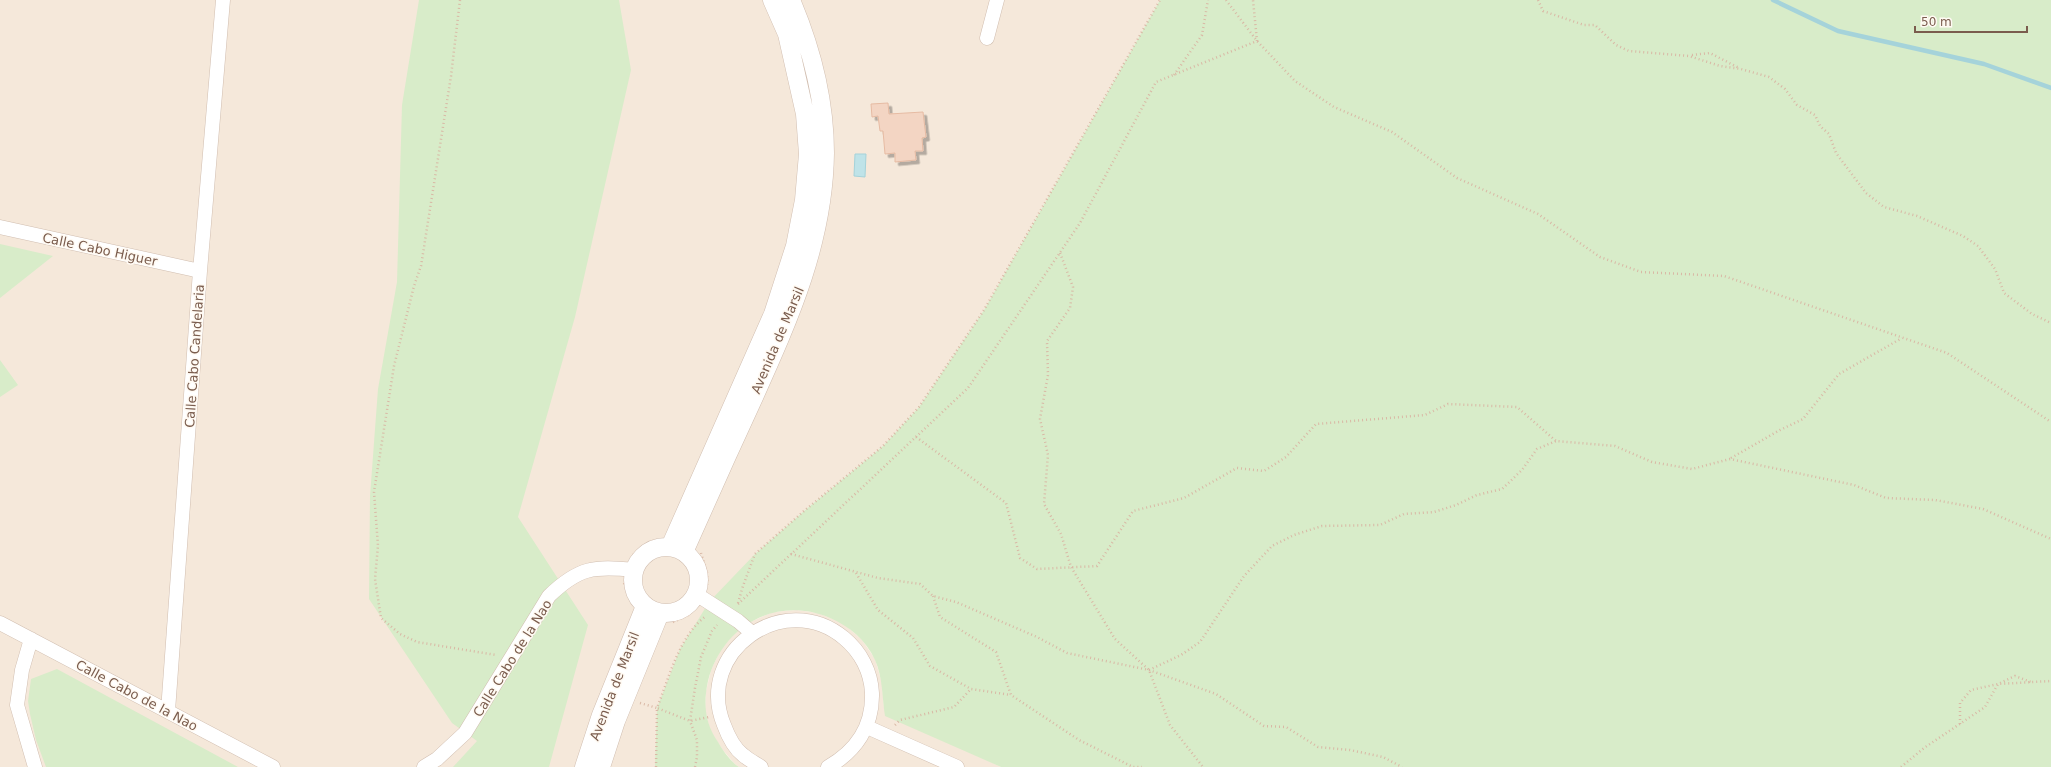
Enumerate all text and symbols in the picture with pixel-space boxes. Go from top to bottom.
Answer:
scale bar [1915,8,2027,34]
text: 50 m [1921,15,1952,29]
street label: Calle Cabo Higuer [41,230,159,269]
street label: Calle Cabo Candelaria [182,284,207,428]
street label: Avenida de Marsil [748,284,807,396]
street label: Calle Cabo de la Nao [470,597,555,720]
street label: Avenida de Marsil [587,630,642,743]
street label: Calle Cabo de la Nao [73,657,200,734]

